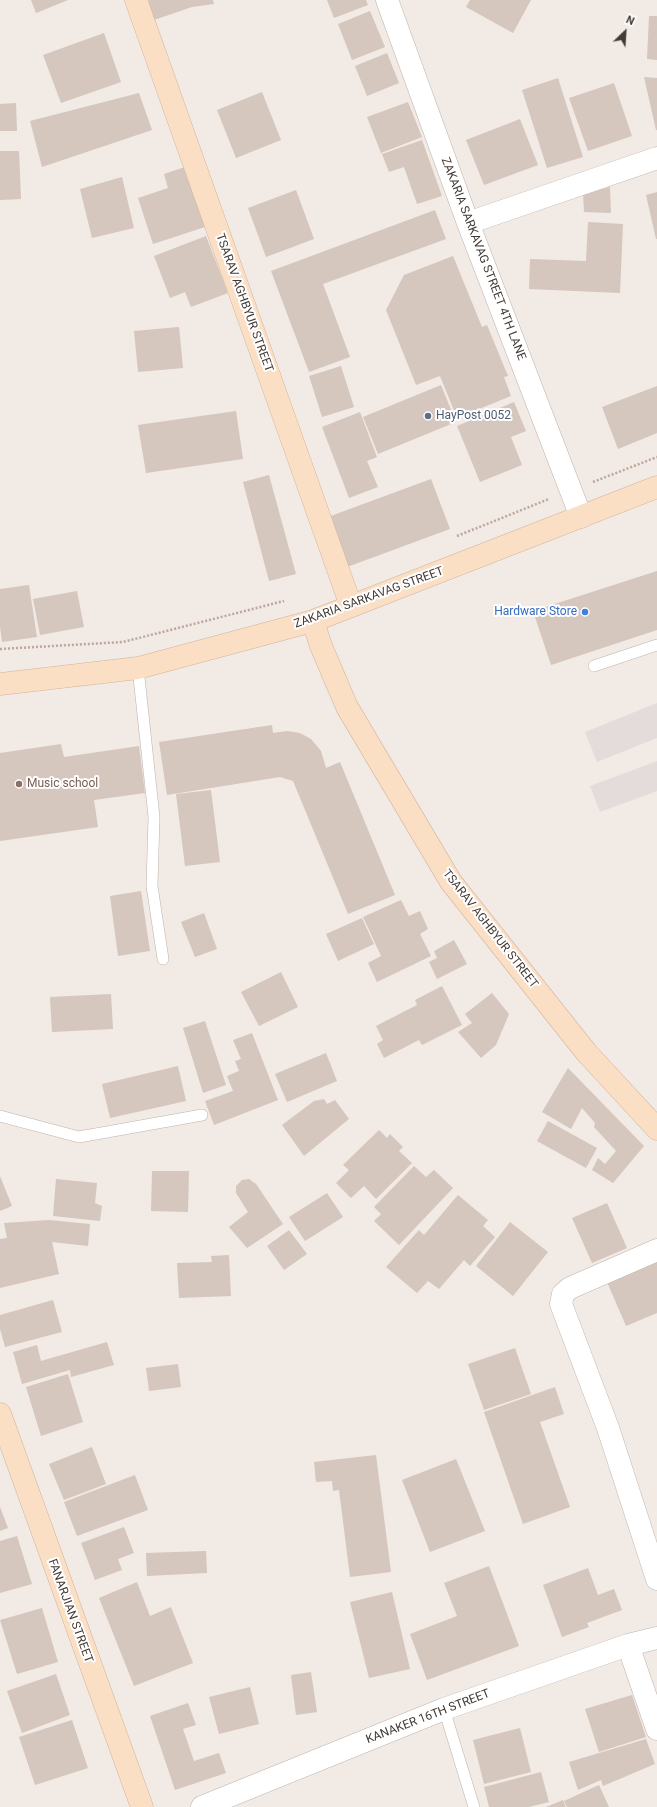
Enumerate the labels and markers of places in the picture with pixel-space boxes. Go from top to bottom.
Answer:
place label: HayPost 0052 [436,409,511,423]
marker: HayPost 0052 [423,411,433,421]
place label: Hardware Store [494,605,577,619]
marker: Hardware Store [580,607,590,617]
place label: Music school [27,777,98,791]
marker: Music school [14,779,24,789]

